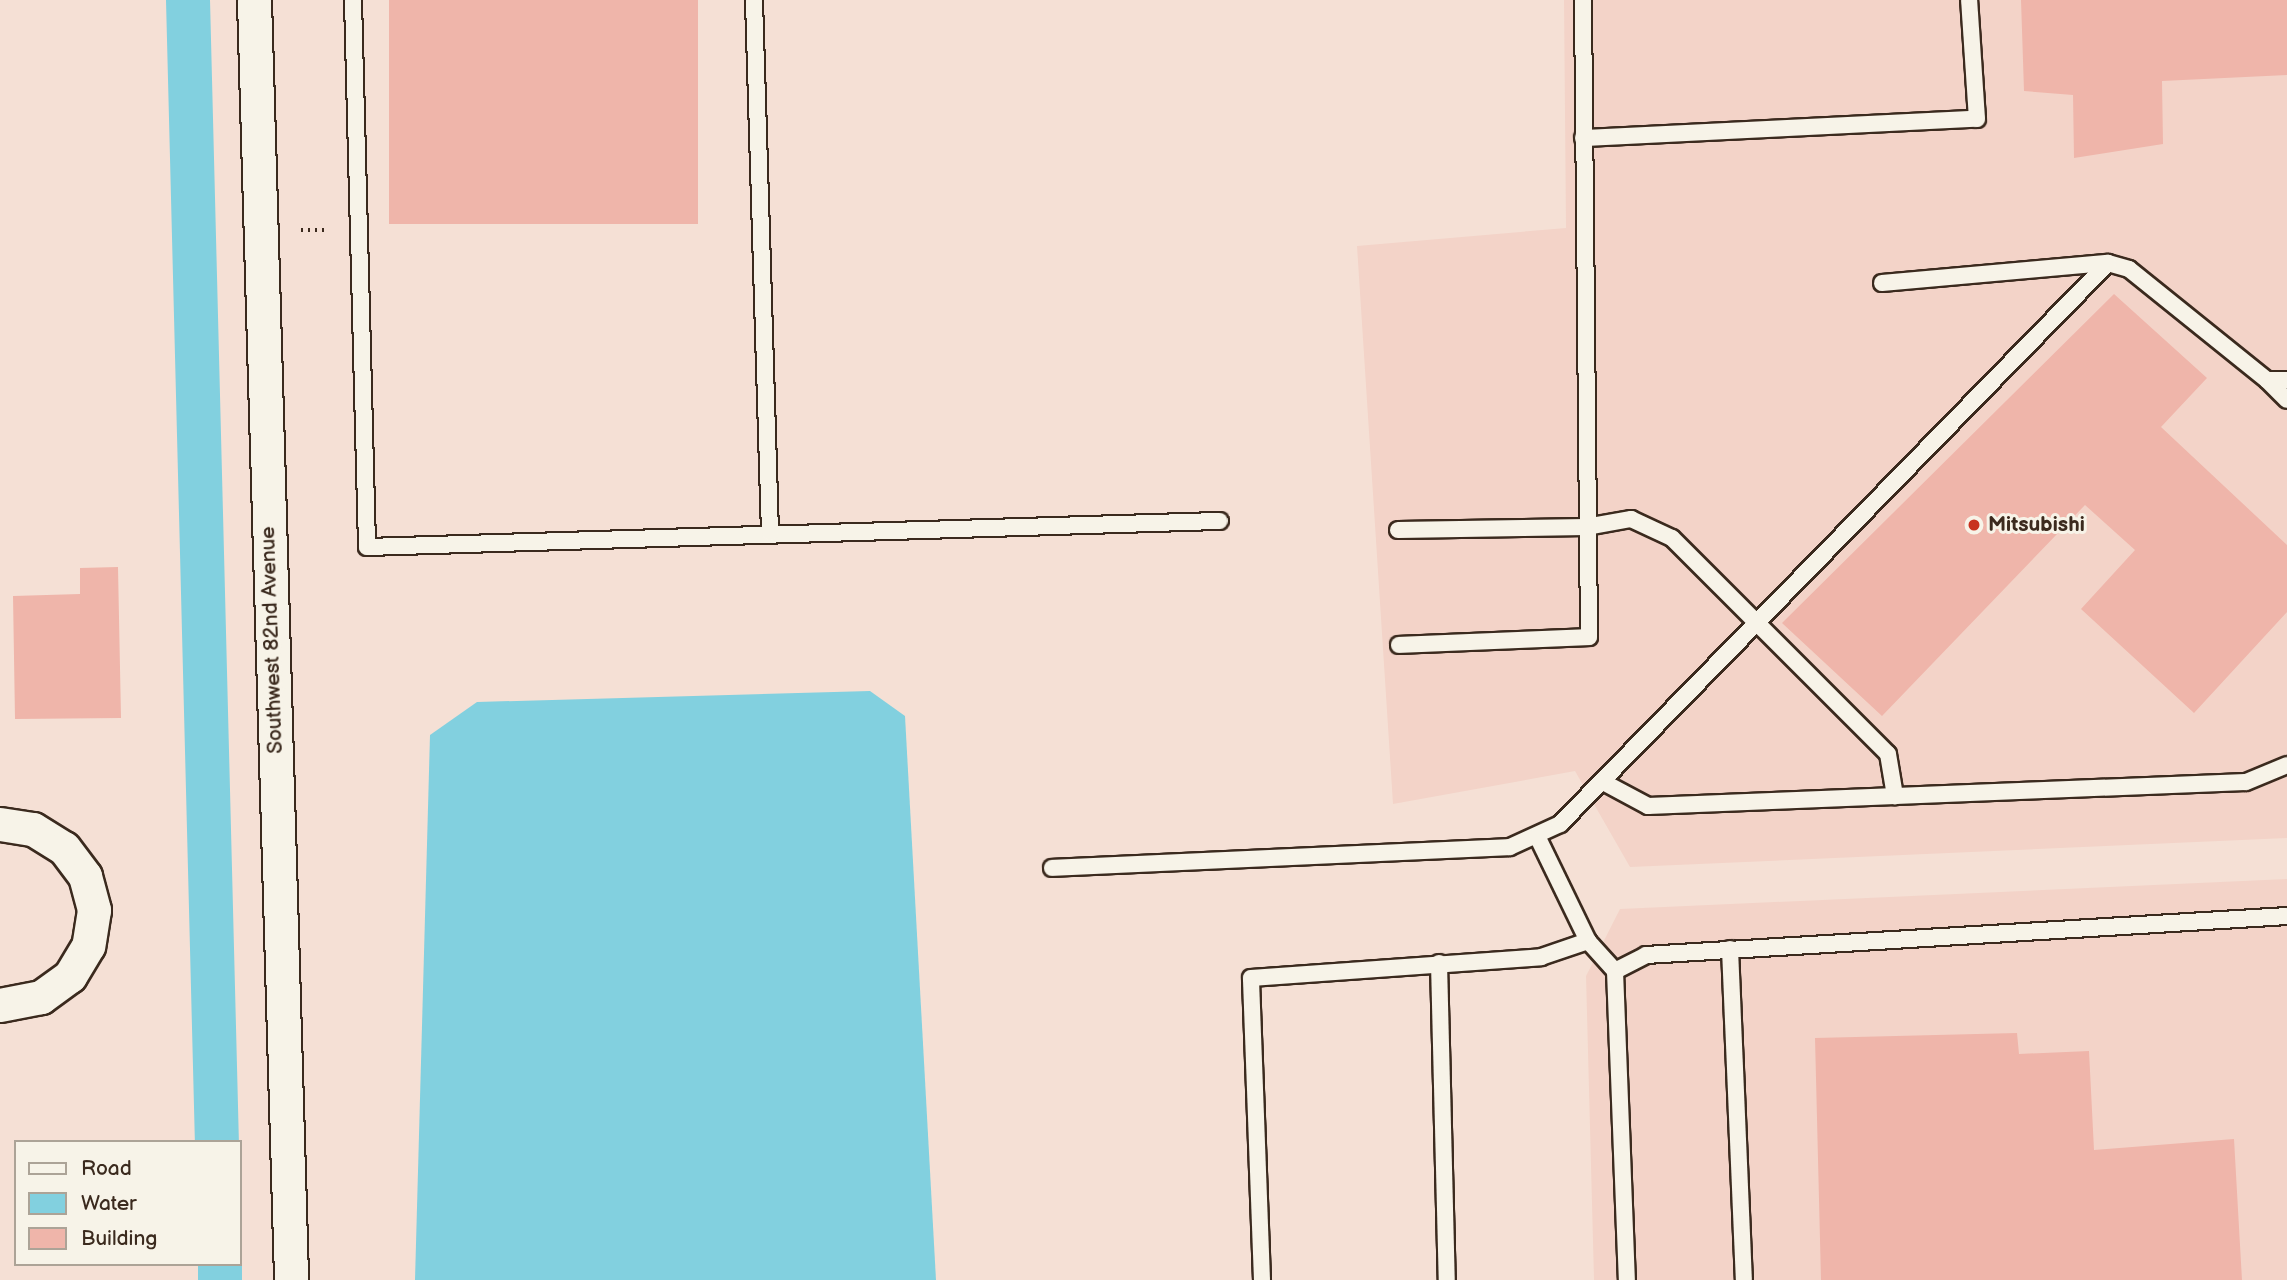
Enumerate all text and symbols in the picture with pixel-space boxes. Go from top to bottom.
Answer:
place label: Mitsubishi [1988,512,2085,538]
marker: Mitsubishi [1966,517,1982,533]
street label: Southwest 82nd Avenue [255,526,289,754]
legend [14,1140,242,1266]
text: Road [81,1156,132,1181]
text: Water [81,1191,137,1216]
text: Building [81,1226,157,1251]

